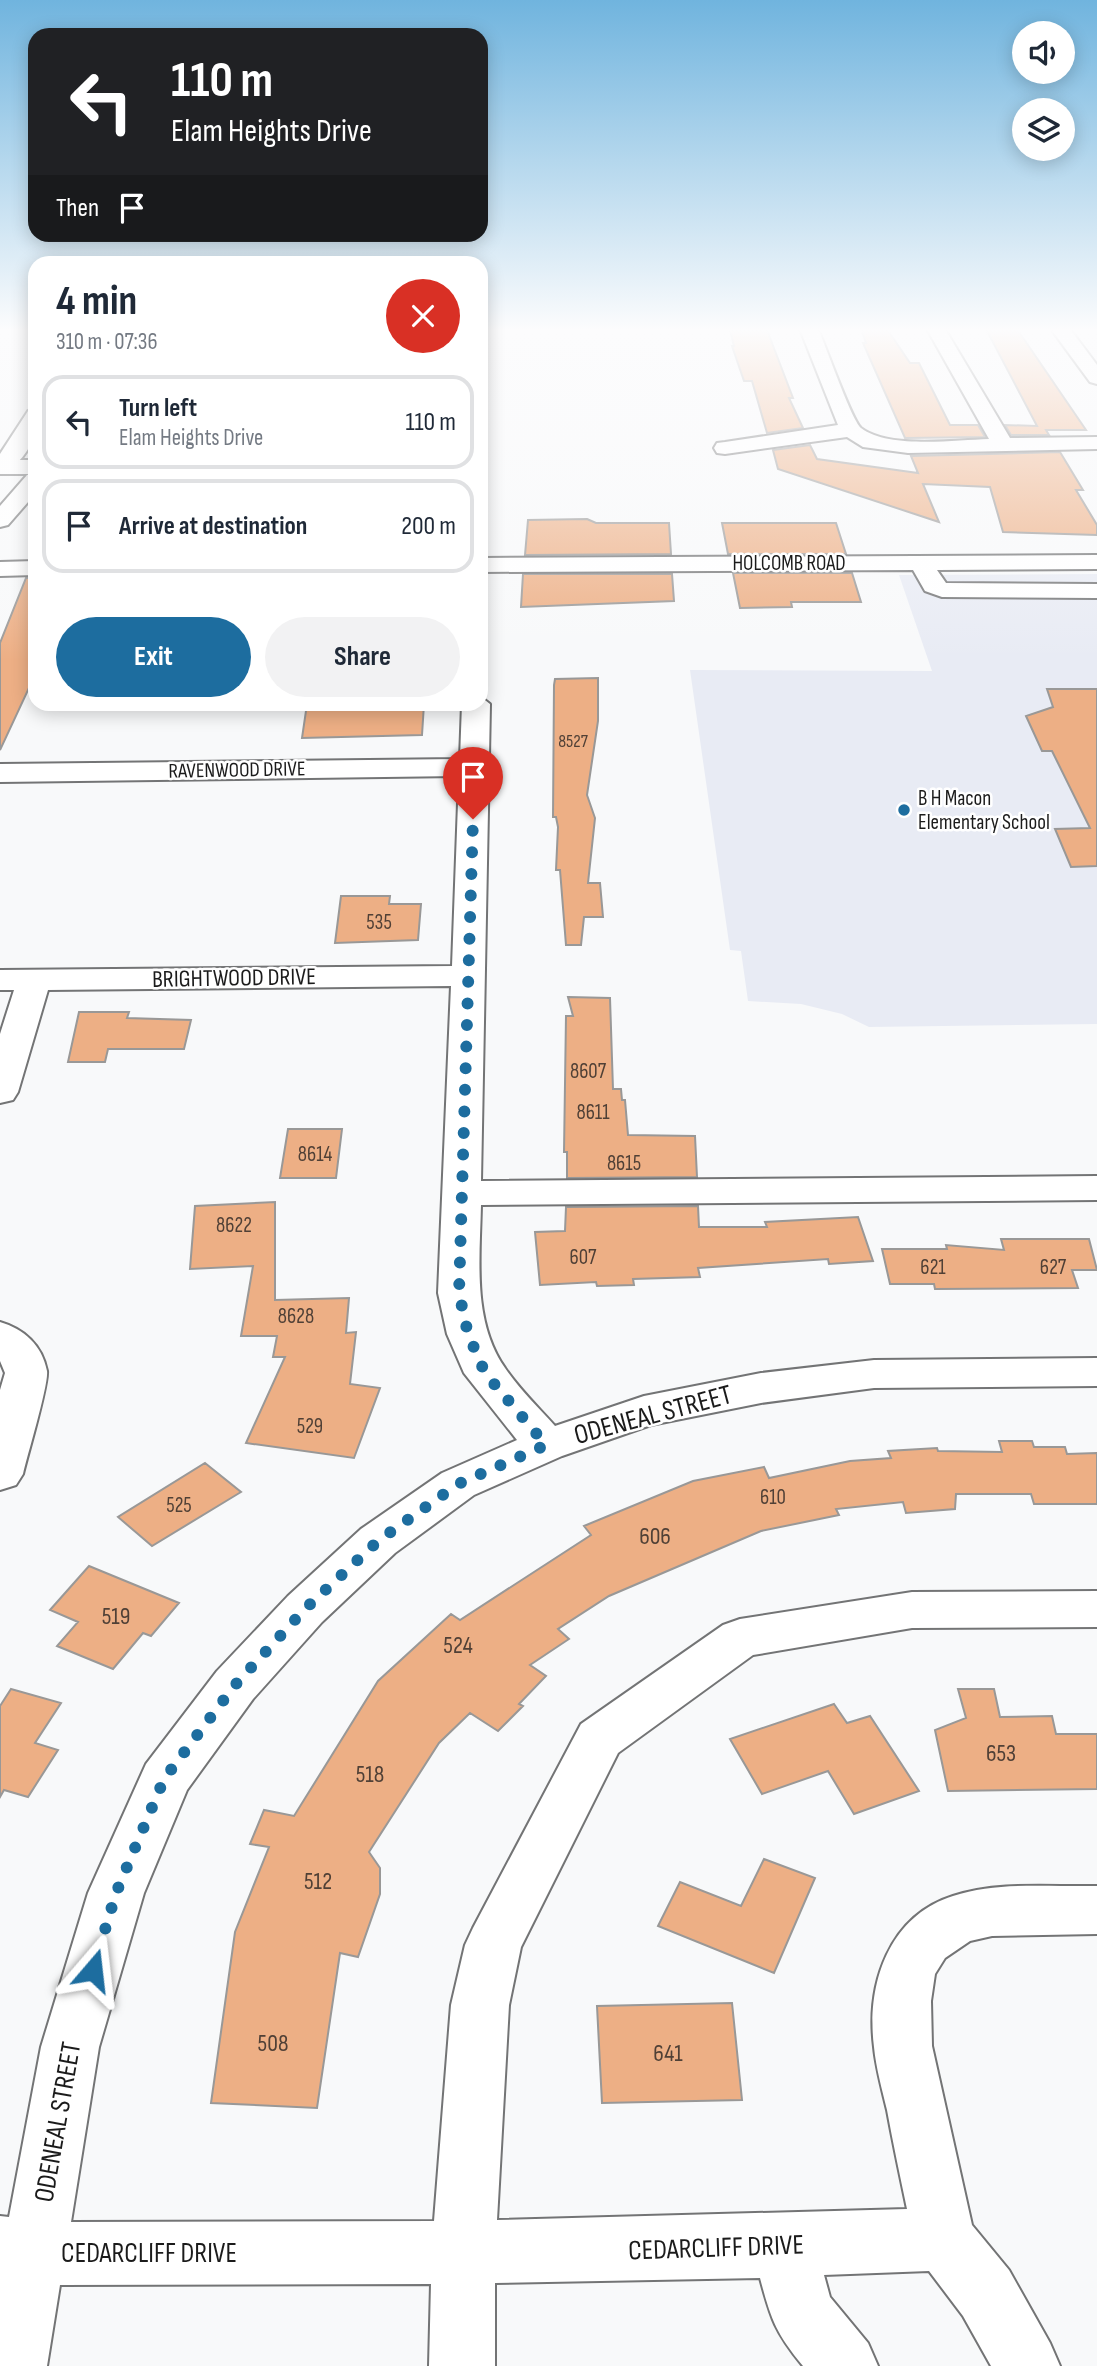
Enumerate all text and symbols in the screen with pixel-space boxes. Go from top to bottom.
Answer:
map controls [1012,21,1075,161]
button: sound [1012,21,1075,84]
text: 110 m [171,52,273,111]
icon: left [56,56,147,147]
button: layers [1012,98,1075,161]
text: Elam Heights Drive [171,112,372,151]
icon: arrive [113,189,151,227]
text: Then [56,193,99,224]
text: 4 min [56,276,137,327]
button: close [386,279,460,353]
text: 310 m · 07:36 [56,328,158,356]
text: Turn left [119,393,197,424]
icon: left [60,403,98,441]
text: 110 m [405,407,456,438]
text: Elam Heights Drive [119,424,263,452]
icon: arrive [60,507,98,545]
text: Arrive at destination [119,511,307,542]
text: 200 m [401,511,456,542]
street label: HOLCOMB ROAD [732,551,846,576]
button: Exit [56,617,251,697]
button: Share [265,617,460,697]
house number: 8527 [558,731,589,752]
pin [443,747,503,819]
street label: RAVENWOOD DRIVE [168,756,306,784]
icon: arrive [454,758,492,796]
place label: B H Macon Elementary School [918,786,1050,835]
marker: B H Macon Elementary School [896,802,912,818]
house number: 535 [366,910,392,935]
street label: BRIGHTWOOD DRIVE [152,962,316,994]
house number: 8607 [570,1059,607,1084]
house number: 8611 [576,1100,610,1125]
house number: 8614 [298,1142,332,1167]
house number: 8615 [607,1151,641,1176]
house number: 8622 [216,1213,252,1238]
house number: 607 [570,1245,597,1270]
house number: 621 [920,1255,946,1280]
house number: 627 [1040,1255,1067,1280]
house number: 8628 [278,1304,314,1329]
street label: ODENEAL STREET [570,1378,736,1452]
house number: 529 [297,1414,323,1439]
house number: 610 [760,1485,786,1510]
house number: 525 [166,1493,192,1518]
house number: 606 [639,1522,671,1551]
house number: 519 [102,1602,130,1631]
house number: 524 [443,1631,473,1660]
house number: 653 [986,1739,1016,1768]
house number: 518 [356,1760,384,1789]
house number: 512 [304,1867,332,1896]
position arrow [56,1933,130,2007]
house number: 508 [258,2029,288,2058]
street label: ODENEAL STREET [28,2039,88,2205]
house number: 641 [653,2039,683,2068]
street label: CEDARCLIFF DRIVE [628,2228,804,2268]
street label: CEDARCLIFF DRIVE [61,2237,237,2270]

